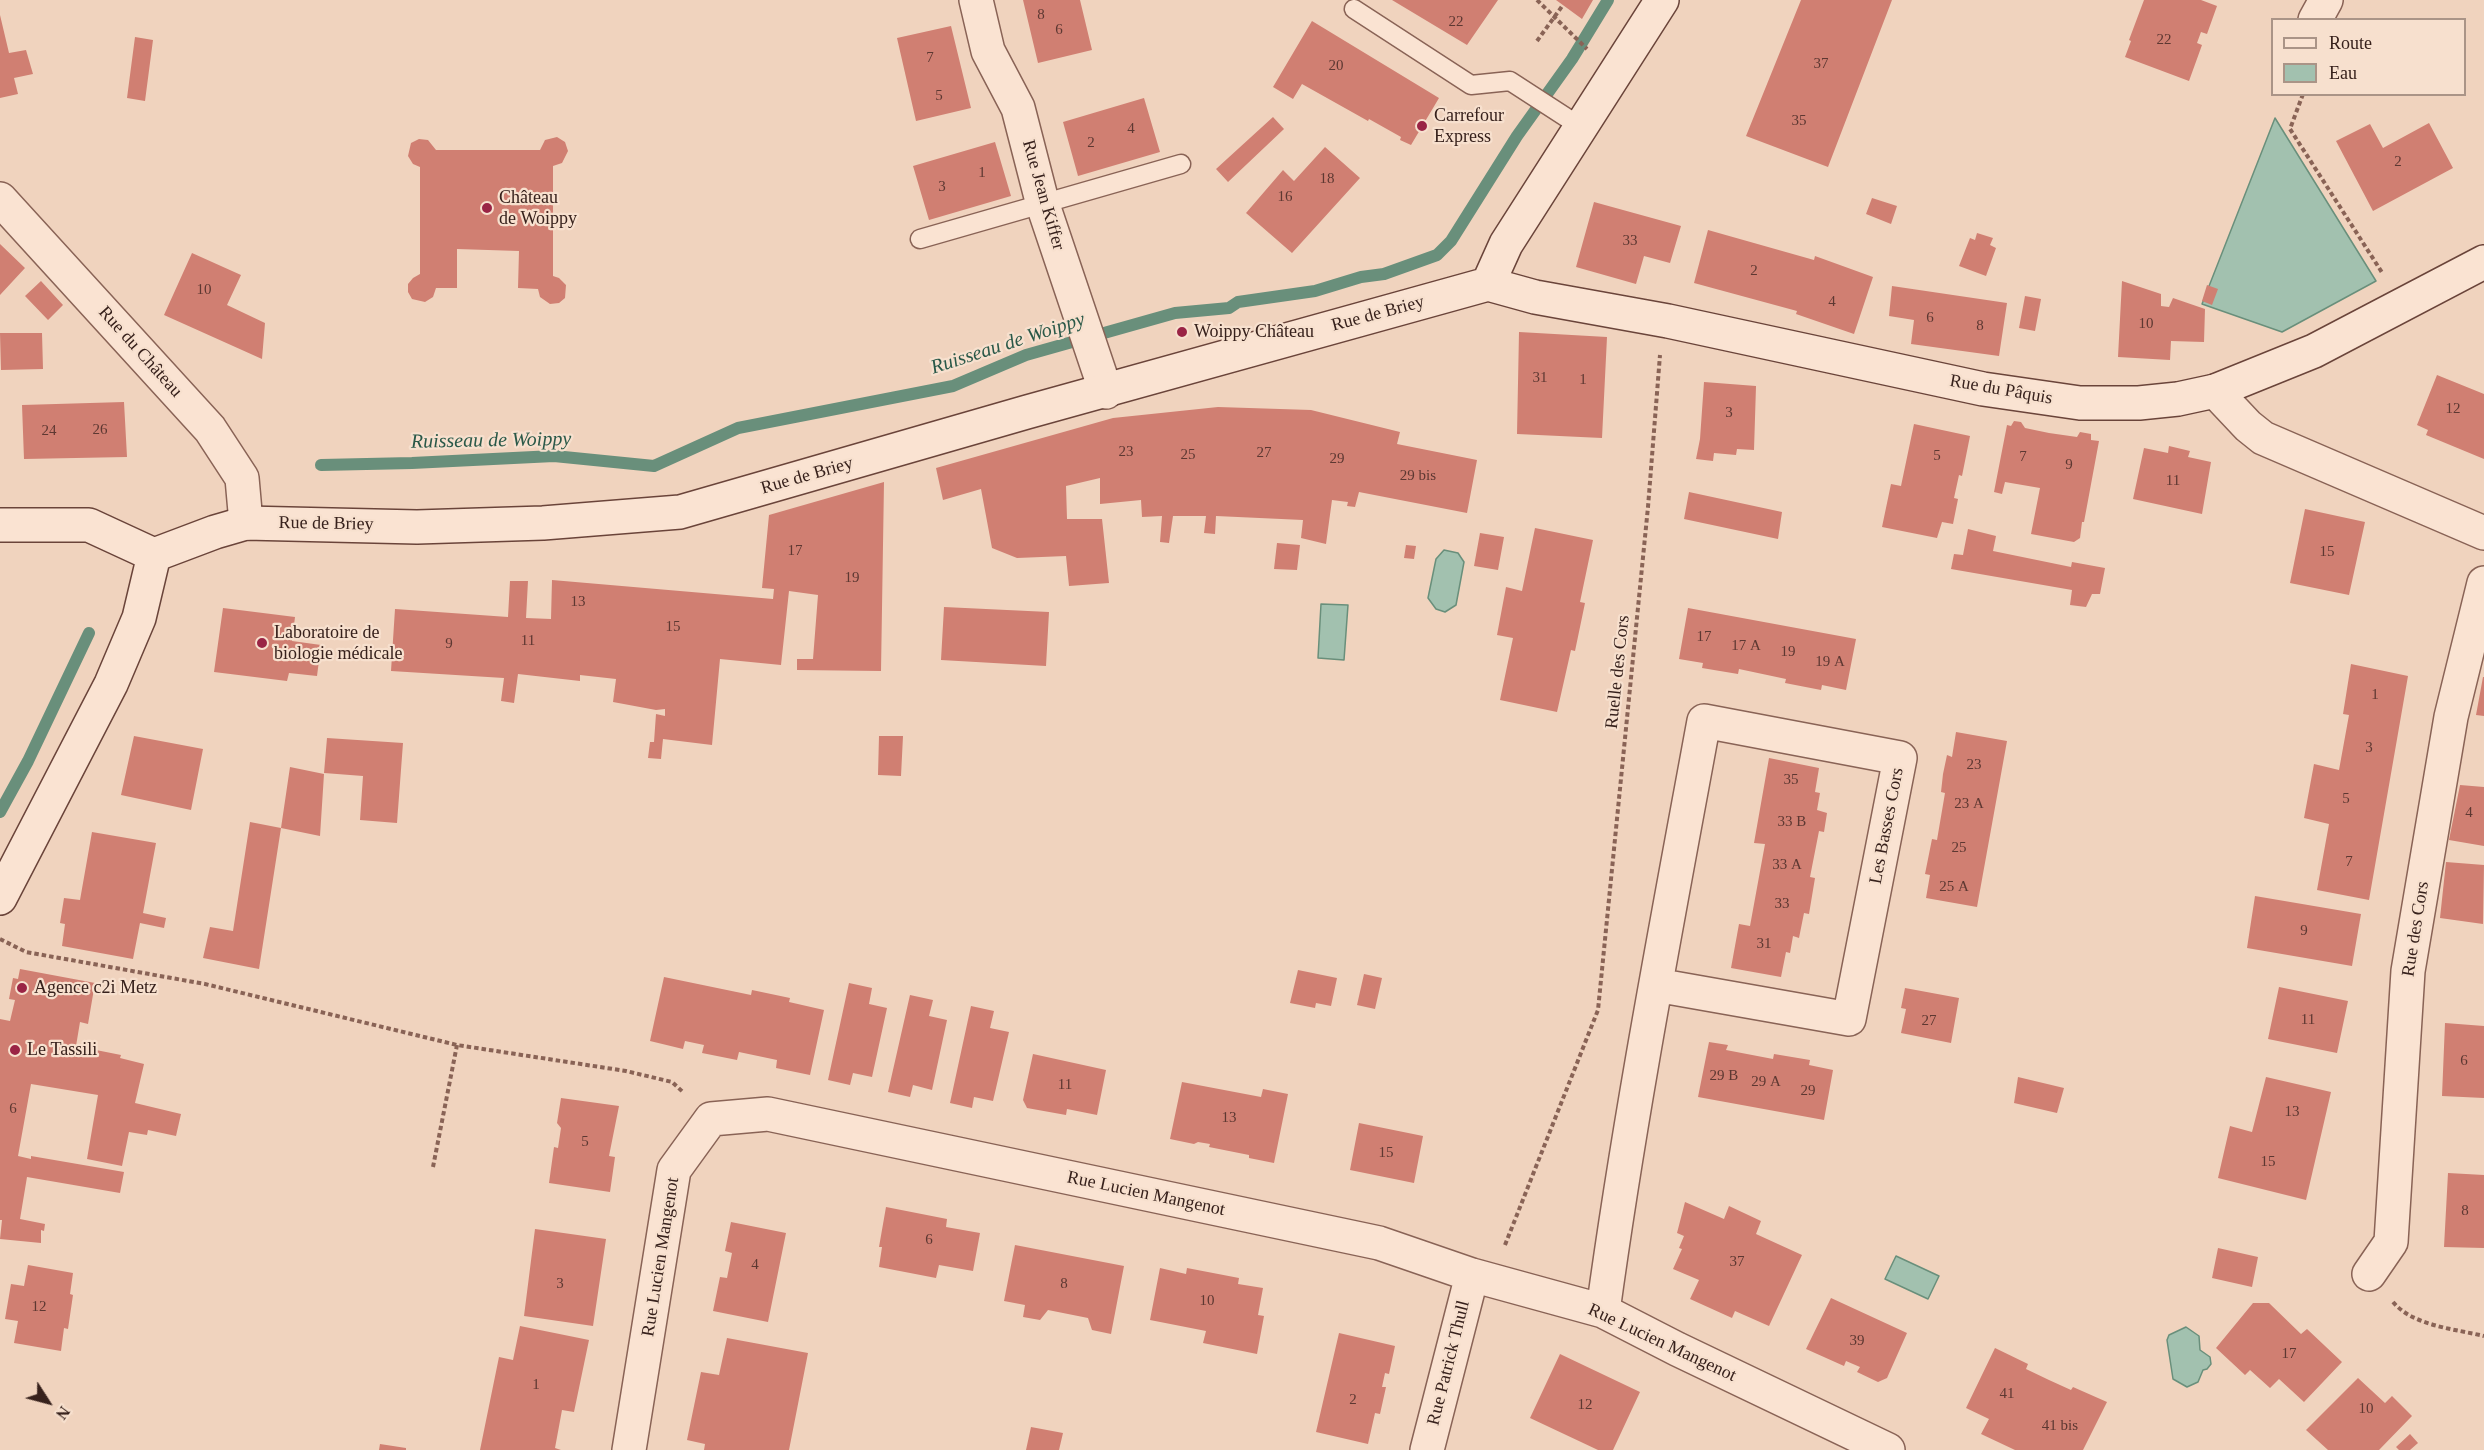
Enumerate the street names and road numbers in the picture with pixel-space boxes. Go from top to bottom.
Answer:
street label: Rue Jean Kiffer [1017,137,1069,253]
street label: Rue de Briey [1329,291,1427,337]
street label: Rue du Château [94,302,186,402]
street label: Rue du Pâquis [1948,370,2054,410]
street label: Rue de Briey [758,453,856,499]
street label: Rue de Briey [278,512,374,536]
street label: Ruelle des Cors [1601,614,1635,730]
street label: Les Basses Cors [1865,766,1909,886]
street label: Rue des Cors [2398,880,2434,978]
street label: Rue Lucien Mangenot [1065,1167,1227,1221]
street label: Rue Lucien Mangenot [638,1176,684,1338]
street label: Rue Patrick Thull [1423,1298,1475,1428]
street label: Rue Lucien Mangenot [1584,1299,1740,1387]

